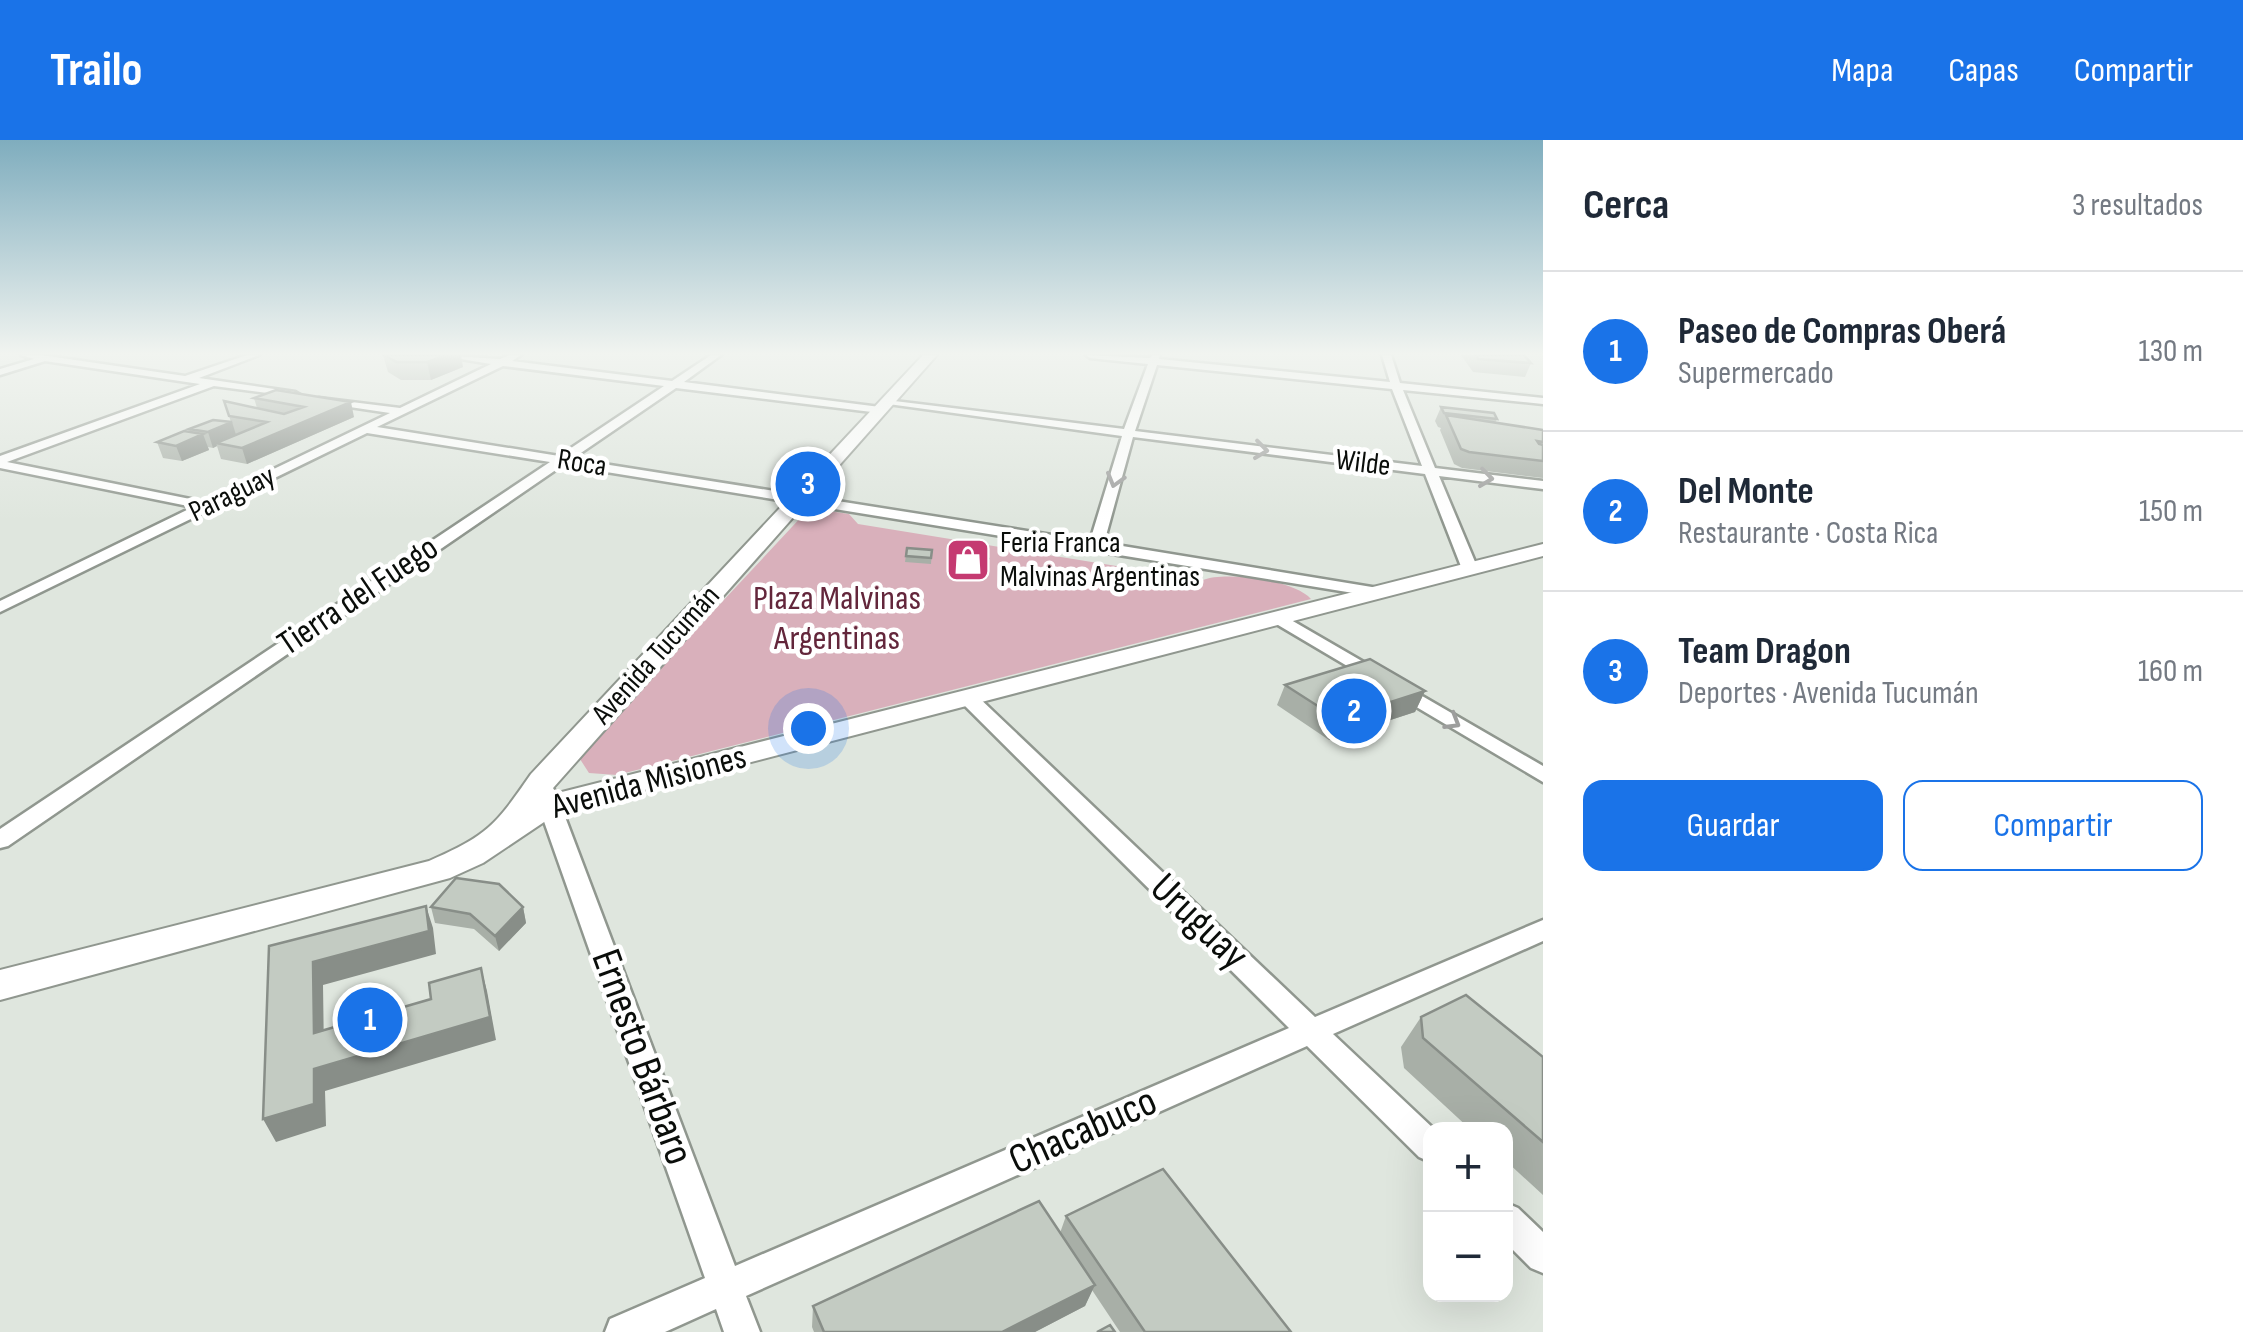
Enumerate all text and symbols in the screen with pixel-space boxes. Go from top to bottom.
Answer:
text: Trailo [50,42,142,99]
text: Mapa [1831,49,1893,92]
text: Capas [1948,49,2019,92]
text: Compartir [2074,49,2193,92]
text: Cerca [1583,180,1669,231]
text: 3 resultados [2072,186,2203,225]
text: Paseo de Compras Oberá [1678,309,2006,354]
text: 1 [1609,332,1622,371]
text: 130 m [2138,332,2203,371]
text: Supermercado [1678,354,1834,393]
one-way arrow [1253,439,1269,460]
street label: Roca [555,441,609,485]
street label: Wilde [1333,442,1393,484]
pin: 3 [776,446,840,522]
street label: Paraguay [183,458,281,530]
one-way arrow [1478,467,1495,488]
text: Del Monte [1678,469,1814,514]
one-way arrow [1105,471,1126,489]
text: 2 [1608,492,1623,531]
text: 150 m [2139,492,2203,531]
text: Restaurante · Costa Rica [1678,514,1938,553]
place label: Feria Franca Malvinas Argentinas [1000,525,1200,595]
street label: Tierra del Fuego [270,527,446,665]
shop icon: Feria Franca Malvinas Argentinas [945,537,991,583]
park label: Plaza Malvinas Argentinas [753,577,921,660]
street label: Avenida Tucumán [584,578,728,732]
text: Team Dragon [1678,629,1851,674]
text: 3 [1608,652,1623,691]
text: 160 m [2138,652,2203,691]
pin: 2 [1322,674,1386,748]
text: Deportes · Avenida Tucumán [1678,674,1979,713]
your location [783,703,834,754]
one-way arrow [1442,710,1460,729]
street label: Avenida Misiones [546,735,751,829]
button: Guardar [1583,780,1883,871]
button: Compartir [1903,780,2203,871]
street label: Uruguay [1139,863,1259,981]
street label: Ernesto Bárbaro [580,942,704,1172]
pin: 1 [338,982,402,1058]
street label: Chacabuco [1001,1076,1165,1186]
map controls [1423,1122,1513,1302]
button: + [1423,1122,1513,1212]
button: − [1423,1212,1513,1302]

